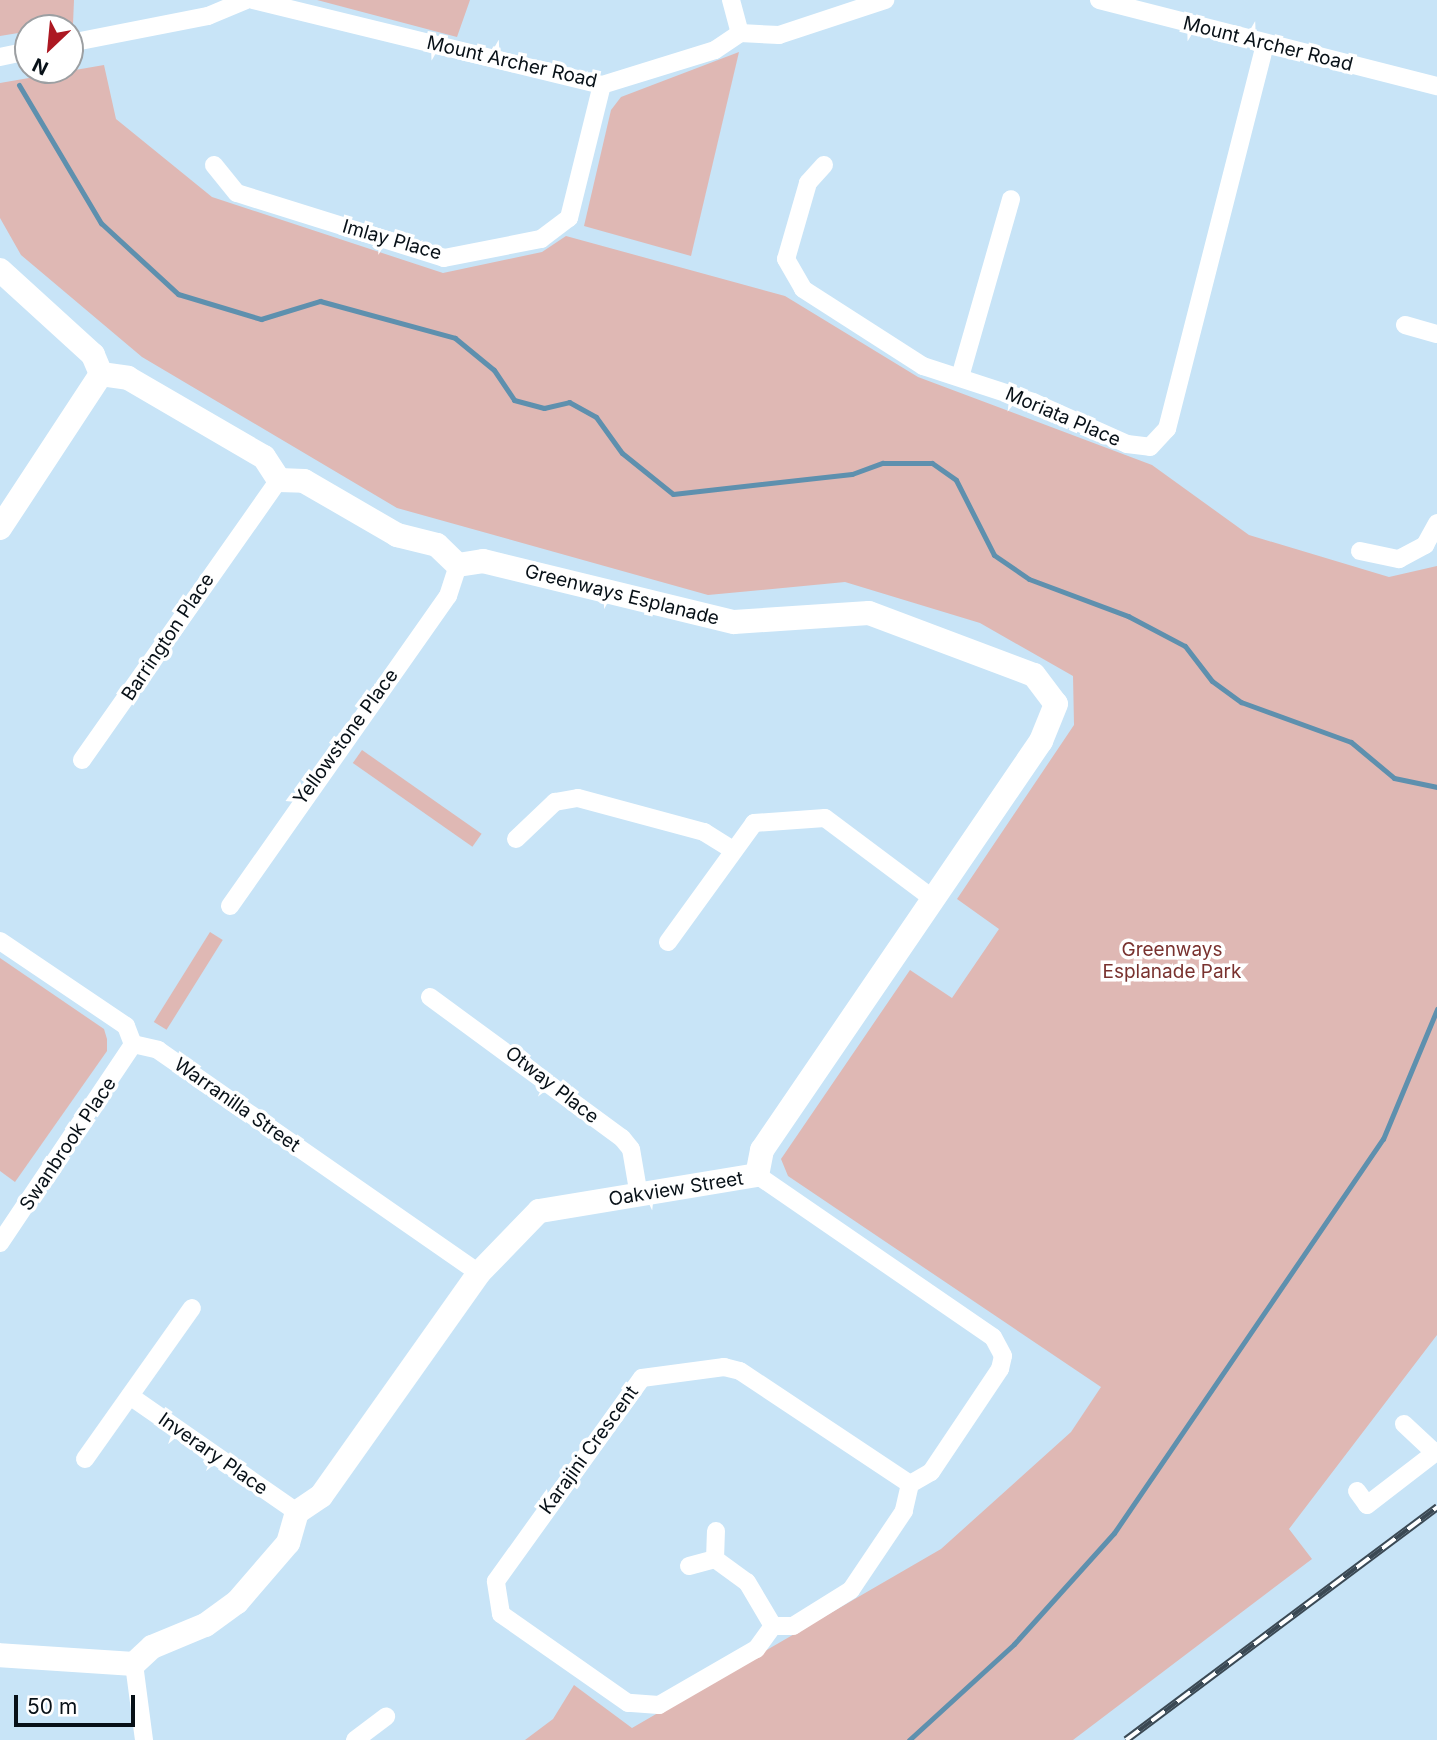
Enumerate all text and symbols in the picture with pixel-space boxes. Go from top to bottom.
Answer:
street label: Mount Archer Road [1181,12,1355,76]
north arrow [14,14,84,84]
street label: Mount Archer Road [425,31,599,93]
text: N [29,53,52,80]
street label: Imlay Place [340,215,444,265]
street label: Moriata Place [1002,382,1124,452]
street label: Greenways Esplanade [523,560,721,630]
street label: Barrington Place [117,569,219,705]
street label: Yellowstone Place [289,664,403,810]
park label: Greenways Esplanade Park [1103,939,1241,983]
street label: Otway Place [501,1041,603,1129]
street label: Warranilla Street [170,1053,304,1157]
street label: Swanbrook Place [15,1073,121,1215]
street label: Oakview Street [607,1167,745,1211]
street label: Karajini Crescent [535,1381,643,1519]
street label: Inverary Place [154,1408,272,1500]
scale bar [18,1680,138,1724]
text: 50 m [27,1694,77,1719]

